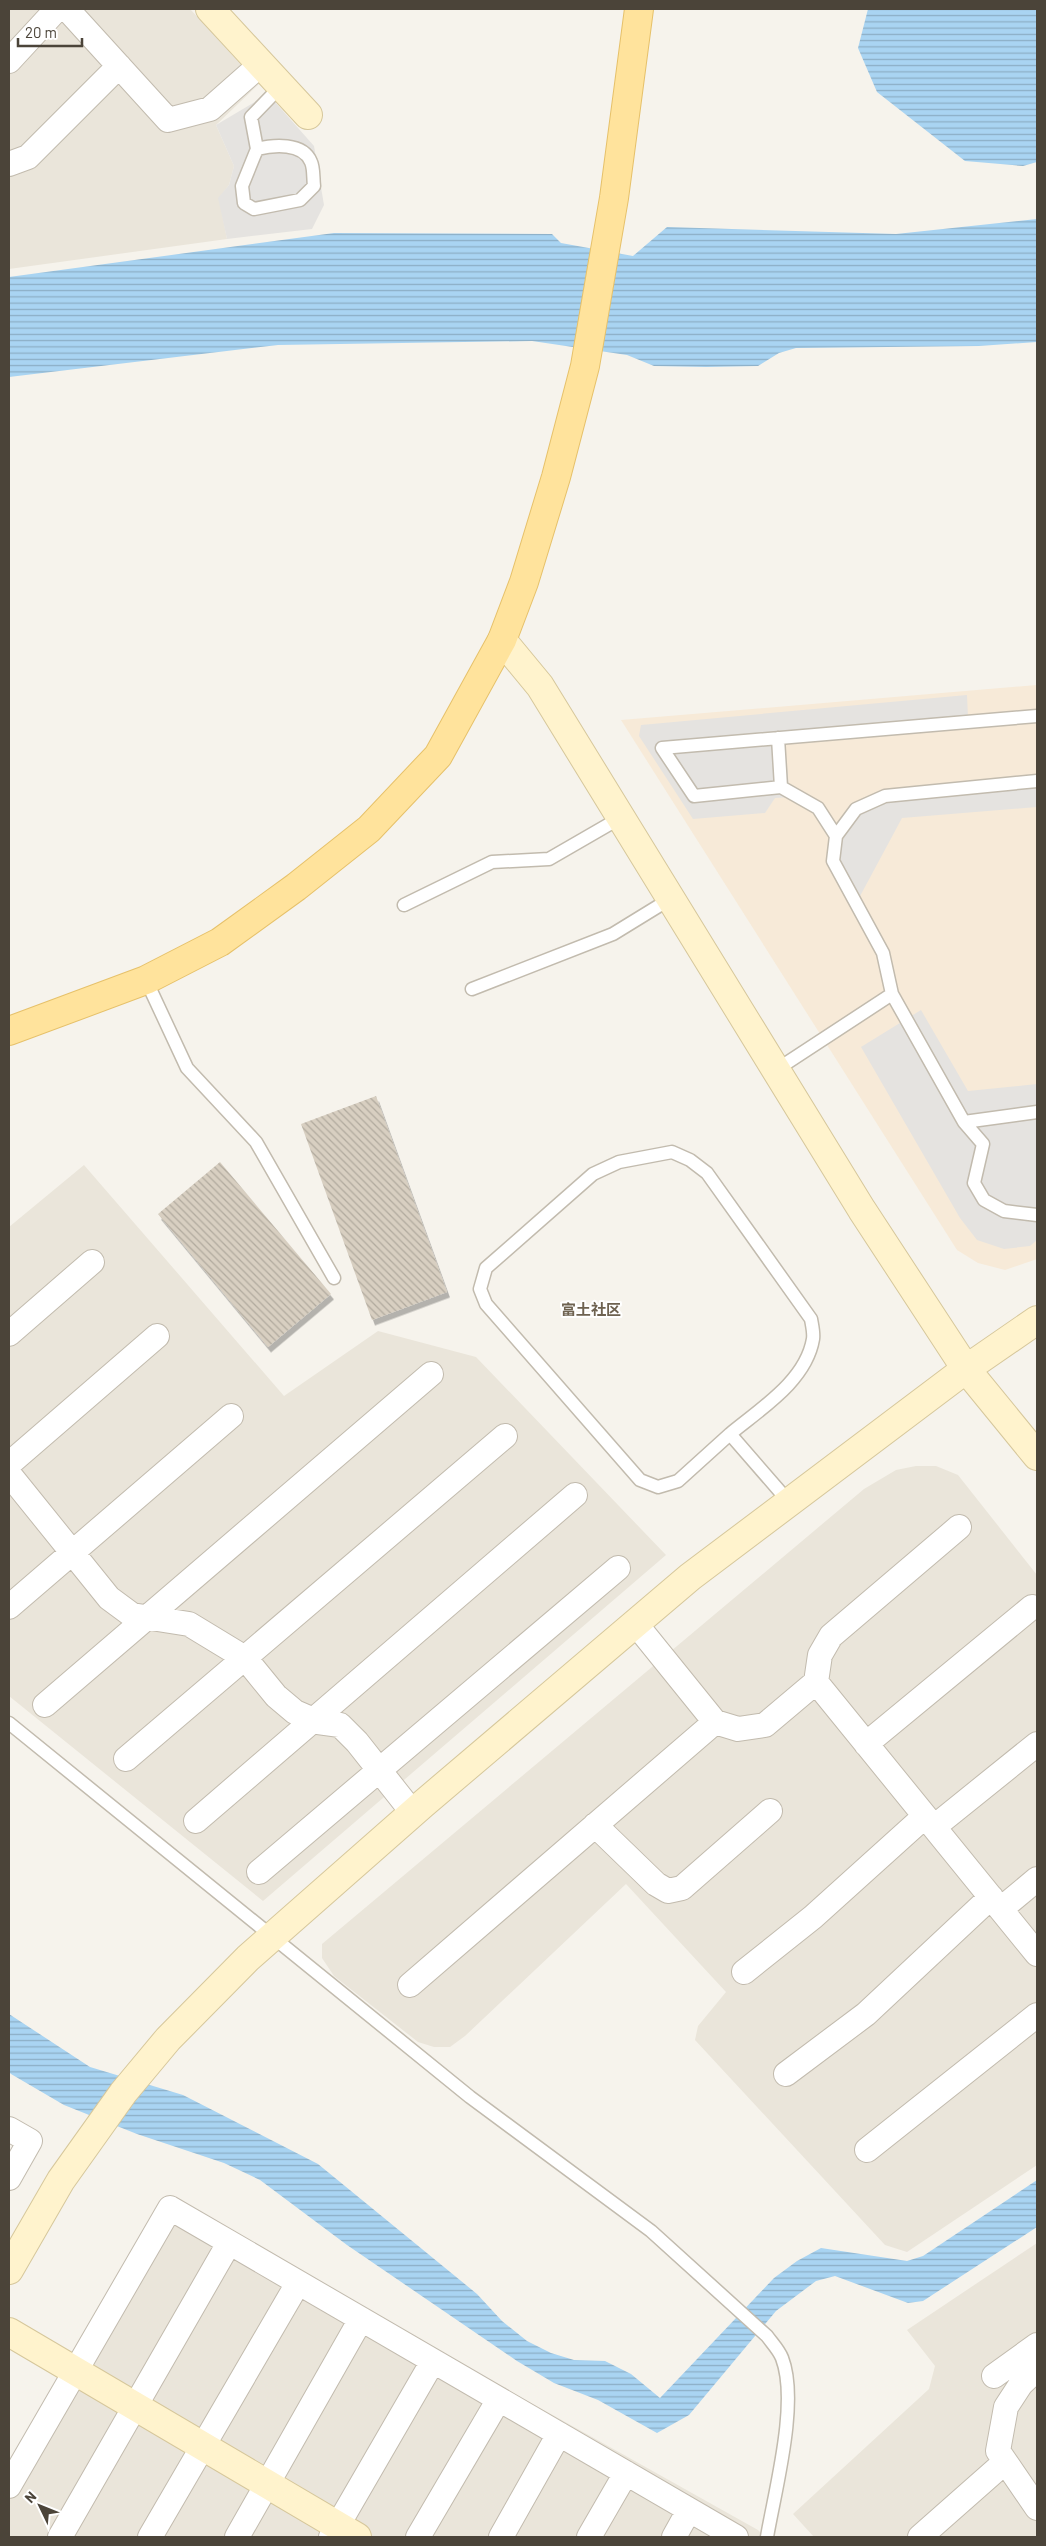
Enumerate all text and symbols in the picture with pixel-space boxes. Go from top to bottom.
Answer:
scale bar [18,15,81,47]
text: 20 m [25,23,57,41]
district label: 富土社区 [561,1300,621,1318]
north arrow [15,2481,65,2531]
text: N [21,2488,40,2506]

